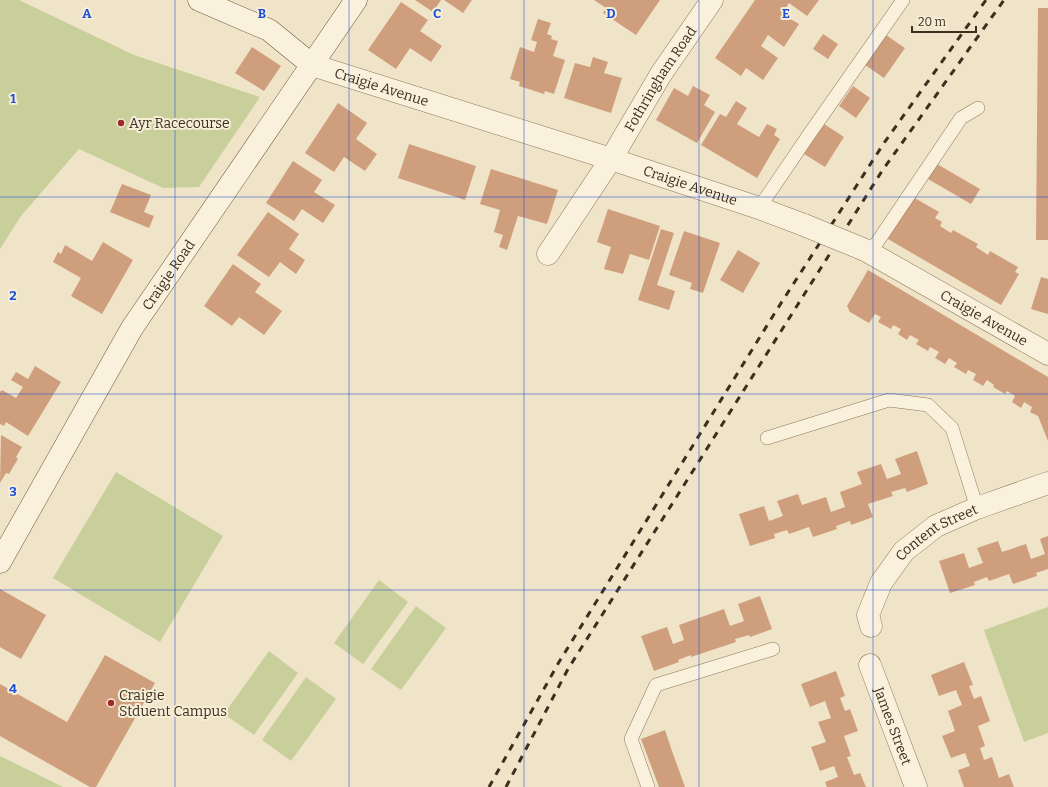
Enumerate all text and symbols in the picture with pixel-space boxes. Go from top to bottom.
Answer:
text: A [82,6,92,21]
text: B [258,6,266,21]
text: C [433,6,441,21]
text: D [606,6,616,21]
text: E [782,6,790,21]
scale bar [912,8,976,34]
text: 20 m [918,15,947,29]
street label: Fothringham Road [621,23,700,135]
street label: Craigie Avenue [332,65,431,110]
text: 1 [10,91,16,106]
place label: Ayr Racecourse [129,115,230,132]
marker: Ayr Racecourse [116,118,126,128]
street label: Craigie Avenue [641,162,739,209]
street label: Craigie Road [139,237,199,314]
street label: Craigie Avenue [937,287,1031,350]
text: 2 [9,288,17,303]
text: 3 [9,484,17,499]
street label: Content Street [892,501,980,564]
text: 4 [9,681,17,696]
street label: James Street [870,684,915,767]
place label: Craigie Stduent Campus [119,687,227,720]
marker: Craigie Stduent Campus [106,698,116,708]

